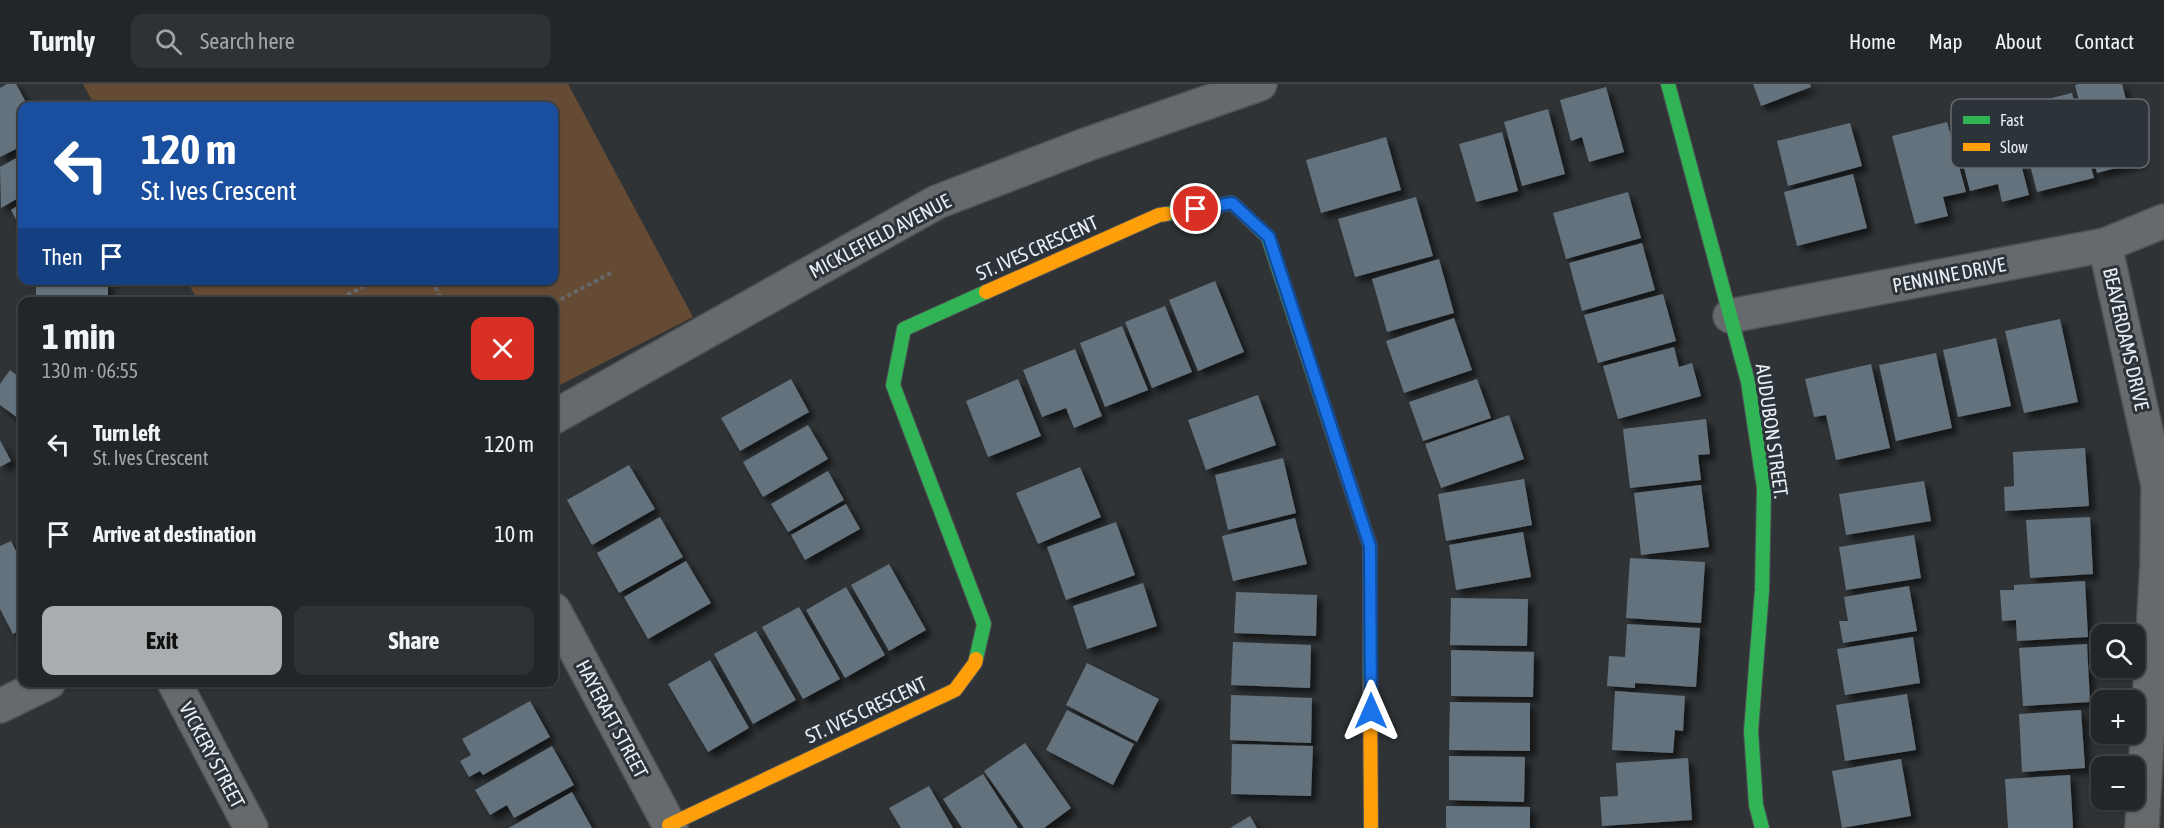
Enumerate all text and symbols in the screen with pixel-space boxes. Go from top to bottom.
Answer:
search box [131,14,551,68]
text: Turnly [30,25,95,57]
icon: search [152,25,185,58]
text: Search here [200,28,295,54]
text: Home [1849,29,1896,53]
text: Map [1929,29,1963,53]
text: About [1996,29,2042,53]
text: Contact [2075,29,2134,53]
legend [1951,99,2149,168]
text: Fast [2000,111,2024,129]
text: 120 m [141,125,236,173]
icon: left [42,126,120,204]
text: Slow [2000,138,2028,156]
text: St. Ives Crescent [141,175,297,206]
pin [1170,183,1221,234]
street label: MICKLEFIELD AVENUE [805,188,955,283]
icon: arrive [1179,192,1212,225]
street label: ST. IVES CRESCENT [972,210,1102,285]
icon: arrive [95,240,128,273]
text: Then [42,244,83,270]
street label: PENNINE DRIVE [1890,252,2008,297]
street label: BEAVERDAMS DRIVE [2099,265,2154,413]
text: 1 min [42,315,116,357]
button: close [471,317,534,380]
text: 130 m · 06:55 [42,359,138,382]
street label: AUDUBON STREET. [1752,362,1793,500]
text: Turn left [93,420,160,446]
icon: left [42,428,75,461]
text: 120 m [484,431,534,457]
text: St. Ives Crescent [93,446,208,469]
icon: arrive [42,518,75,551]
text: Arrive at destination [93,521,256,547]
text: 10 m [494,521,534,547]
button: Exit [42,606,282,675]
button: Share [294,606,534,675]
map controls [2091,624,2145,810]
button: search [2091,624,2145,678]
street label: HAYERAFT STREET [572,656,653,782]
street label: ST. IVES CRESCENT [802,671,930,748]
position arrow [1339,679,1403,743]
button: + [2091,690,2145,744]
street label: VICKERY STREET [175,698,250,812]
button: − [2091,756,2145,810]

